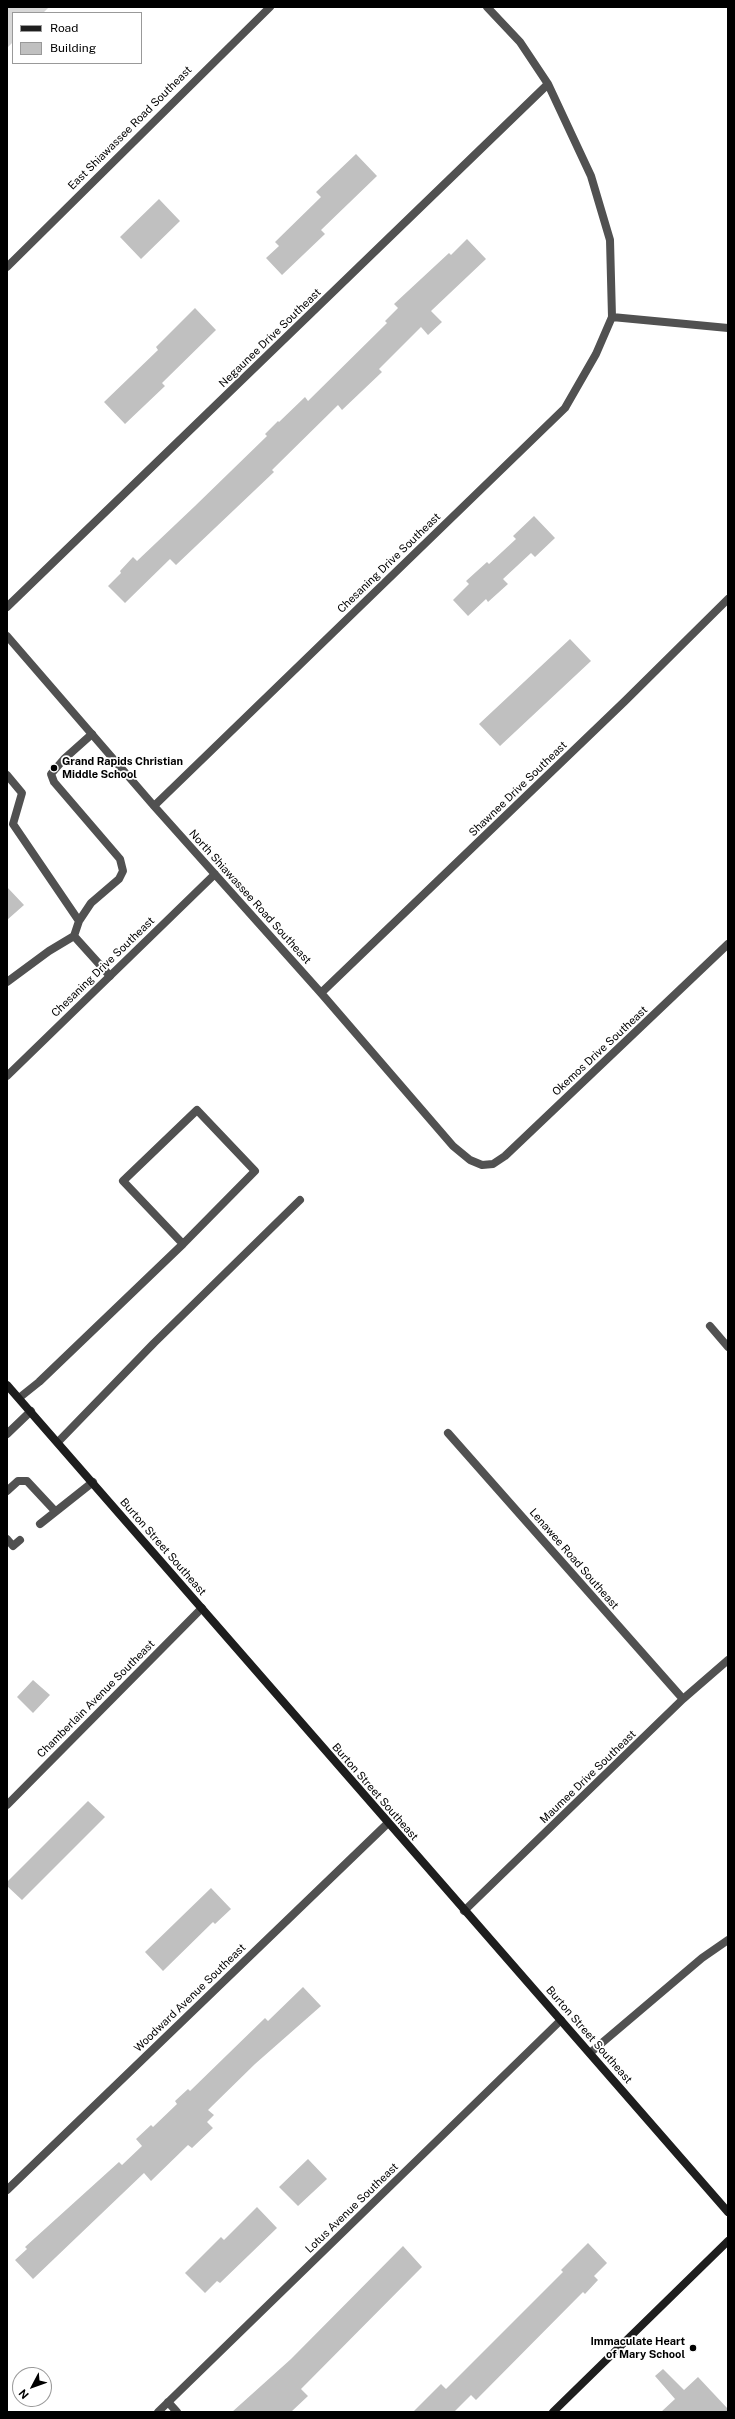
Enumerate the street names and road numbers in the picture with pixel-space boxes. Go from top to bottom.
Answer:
street label: East Shiawassee Road Southeast [65,63,195,193]
street label: Negaunee Drive Southeast [216,286,324,390]
street label: Chesaning Drive Southeast [335,510,443,616]
street label: Shawnee Drive Southeast [466,739,570,839]
street label: North Shiawassee Road Southeast [186,827,314,967]
street label: Chesaning Drive Southeast [49,914,157,1020]
street label: Okemos Drive Southeast [550,1003,650,1099]
street label: Burton Street Southeast [117,1496,209,1598]
street label: Lenawee Road Southeast [527,1506,621,1612]
street label: Chamberlain Avenue Southeast [35,1638,157,1760]
street label: Maumee Drive Southeast [537,1728,639,1826]
street label: Burton Street Southeast [329,1741,421,1843]
street label: Woodward Avenue Southeast [131,1941,249,2055]
street label: Burton Street Southeast [543,1984,635,2086]
street label: Lotus Avenue Southeast [303,2160,401,2256]

